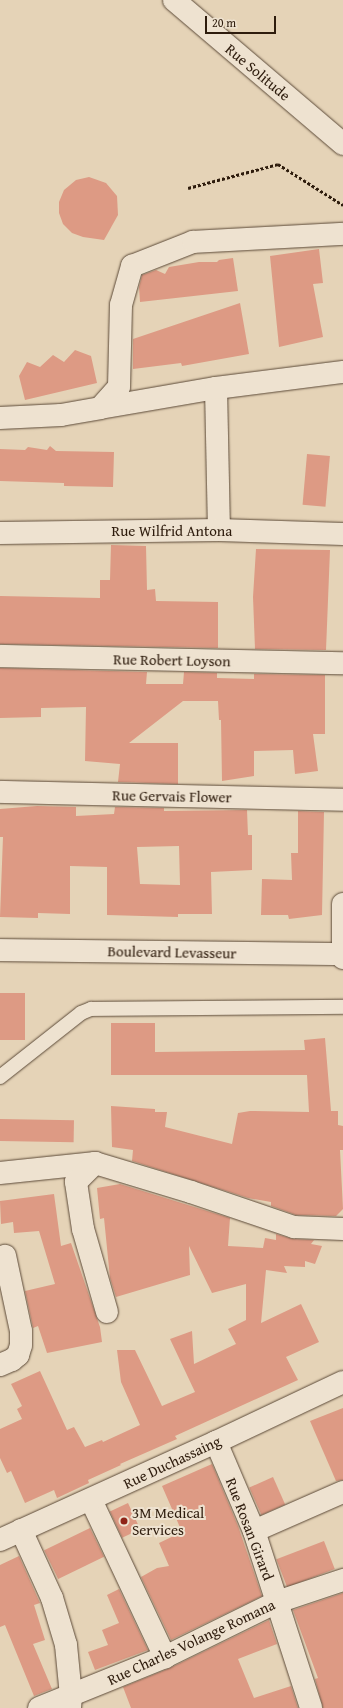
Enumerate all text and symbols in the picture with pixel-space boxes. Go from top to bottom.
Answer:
scale bar [207,8,278,34]
text: 20 m [212,14,236,31]
street label: Rue Solitude [222,40,294,104]
street label: Rue Wilfrid Antona [112,522,232,540]
street label: Rue Robert Loyson [113,650,231,670]
street label: Rue Gervais Flower [112,786,232,806]
street label: Boulevard Levasseur [107,942,237,962]
street label: Rue Duchassaing [120,1432,224,1492]
street label: Rue Rosan Girard [222,1475,278,1583]
place label: 3M Medical Services [132,1503,204,1538]
marker: 3M Medical Services [119,1516,129,1526]
street label: Rue Charles Volange Romana [104,1595,278,1689]

